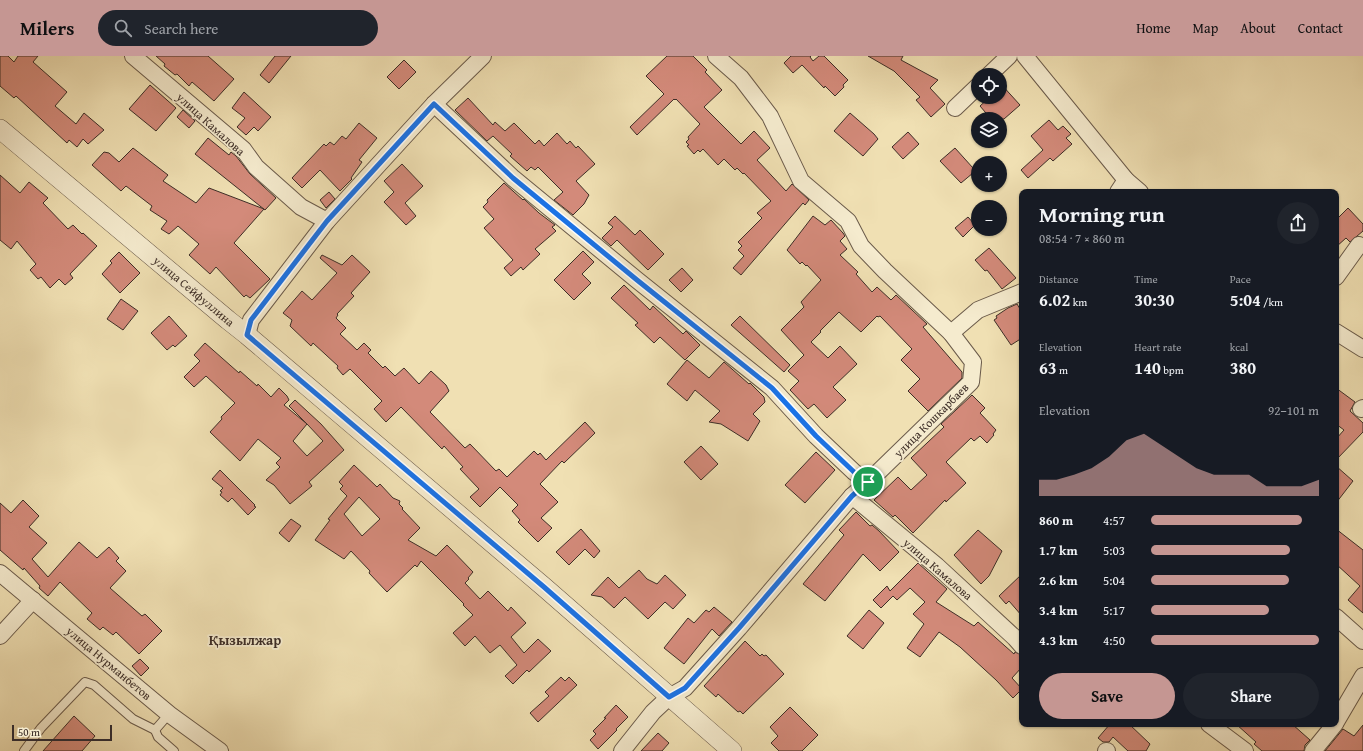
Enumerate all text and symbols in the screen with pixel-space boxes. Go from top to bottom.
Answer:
search box [98,10,378,46]
text: Milers [20,14,74,42]
icon: search [112,17,134,39]
text: Search here [144,18,218,39]
text: Home [1136,18,1171,38]
text: Map [1193,18,1218,38]
text: About [1240,18,1276,38]
text: Contact [1298,18,1343,38]
map controls [971,68,1007,236]
button: locate [971,68,1007,104]
street label: улица Камалова [172,88,249,160]
button: layers [971,112,1007,148]
button: + [971,156,1007,192]
text: Morning run [1039,198,1165,230]
button: − [971,200,1007,236]
button: share [1277,202,1319,244]
text: 08:54 · 7 × 860 m [1039,229,1125,248]
street label: улица Сейфуллина [149,251,239,330]
text: Distance [1039,271,1078,287]
text: Time [1134,271,1158,287]
text: Pace [1230,271,1251,287]
text: 6.02 [1039,287,1070,312]
text: 30:30 [1134,287,1174,312]
text: 5:04 [1230,287,1261,312]
text: km [1070,294,1087,310]
text: /km [1261,294,1283,310]
text: Elevation [1039,339,1082,355]
text: Heart rate [1134,339,1182,355]
text: kcal [1230,339,1248,355]
text: 63 [1039,355,1057,380]
text: 140 [1134,355,1161,380]
text: 380 [1230,355,1256,380]
text: m [1057,362,1068,378]
text: bpm [1161,362,1184,378]
street label: улица Кошкарбаев [889,379,972,462]
text: Elevation [1039,401,1090,420]
text: 92–101 m [1268,401,1319,420]
pin [851,465,885,499]
icon: arrive [857,471,879,493]
text: 860 m [1039,511,1073,530]
text: 4:57 [1103,511,1125,530]
street label: улица Камалова [899,533,977,604]
text: 1.7 km [1039,541,1078,560]
text: 5:03 [1103,541,1125,560]
text: 2.6 km [1039,571,1078,590]
text: 5:04 [1103,571,1125,590]
text: 3.4 km [1039,601,1078,620]
text: 5:17 [1103,601,1125,620]
street label: улица Нурманбетов [62,622,155,704]
district label: Қызылжар [209,630,281,650]
text: 4.3 km [1039,631,1078,650]
text: 4:50 [1103,631,1125,650]
button: Save [1039,673,1175,719]
button: Share [1183,673,1319,719]
scale bar [12,723,112,742]
text: 50 m [18,724,40,740]

